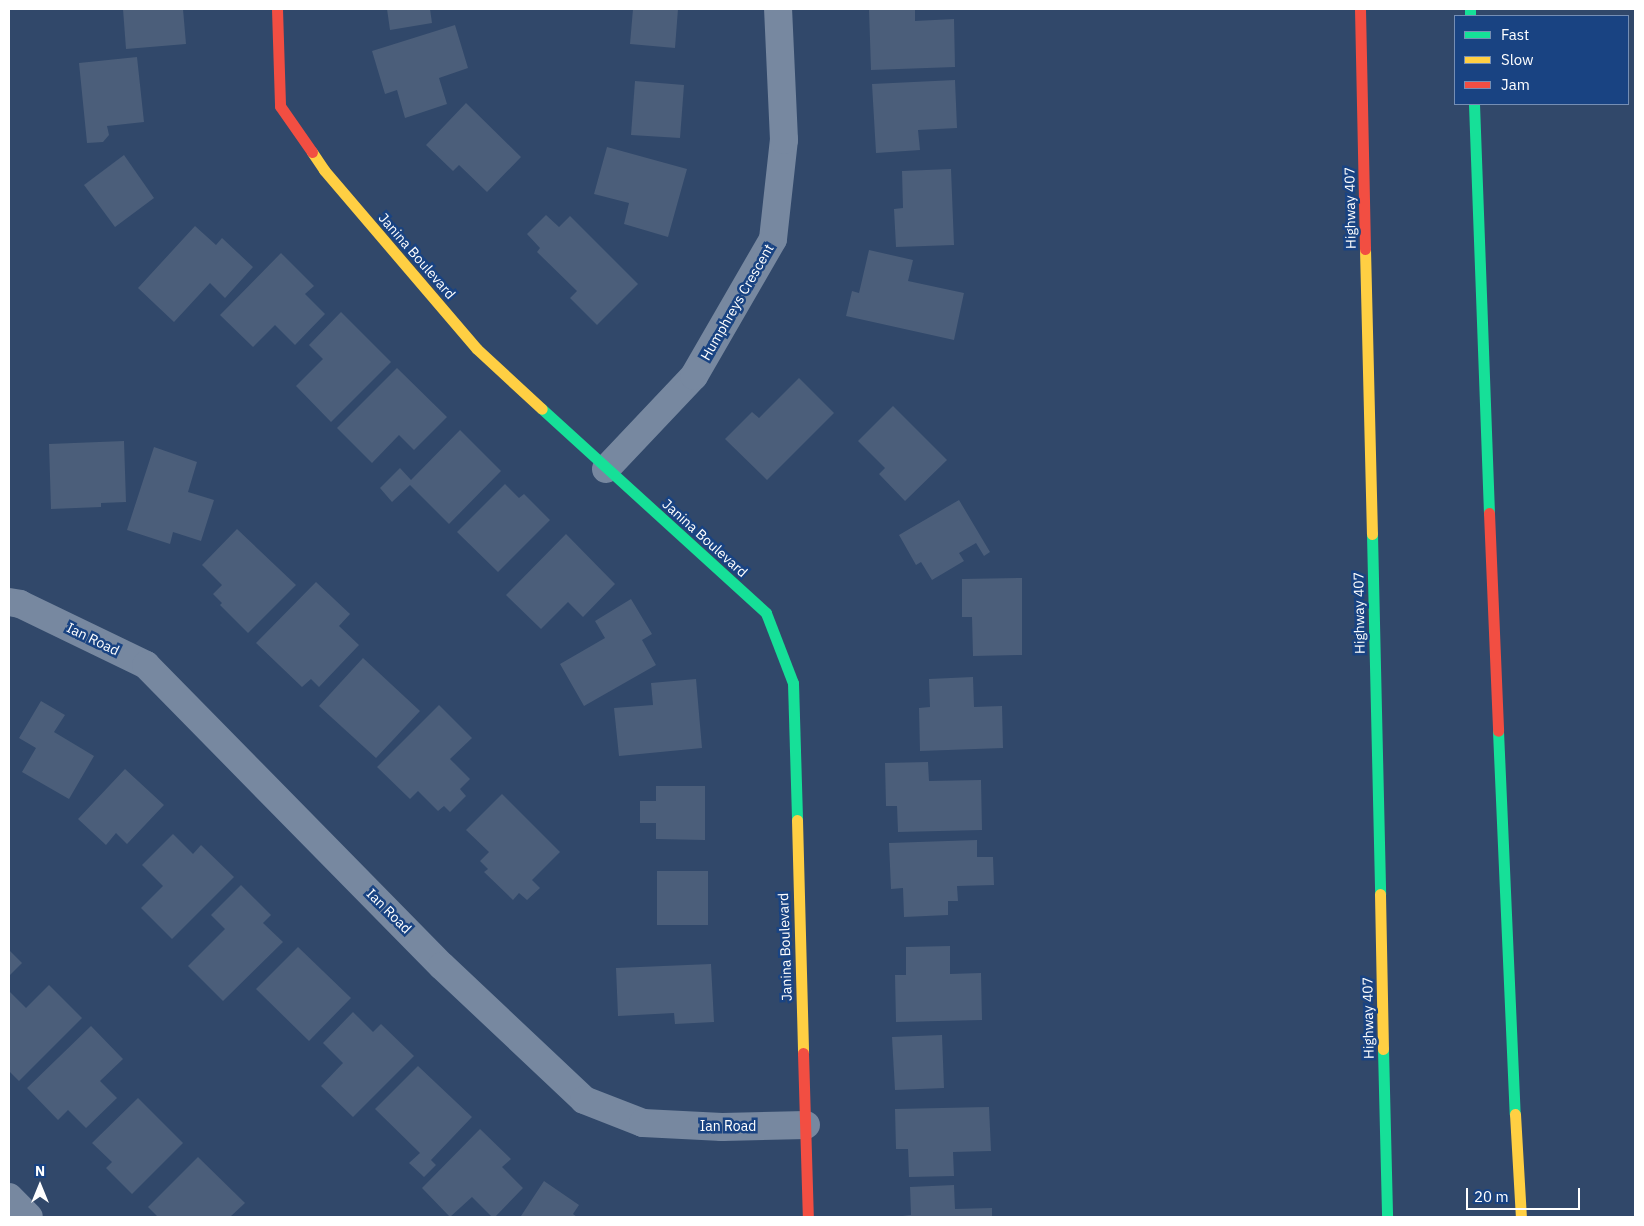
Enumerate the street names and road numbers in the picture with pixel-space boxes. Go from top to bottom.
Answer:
street label: Highway 407 [1341,167,1359,249]
street label: Janina Boulevard [375,210,459,302]
street label: Humphreys Crescent [697,241,777,363]
street label: Janina Boulevard [659,495,751,581]
street label: Highway 407 [1350,572,1368,654]
street label: Ian Road [64,619,122,659]
street label: Ian Road [363,885,415,937]
street label: Janina Boulevard [775,892,795,1002]
street label: Highway 407 [1359,977,1377,1059]
street label: Ian Road [700,1118,756,1134]

